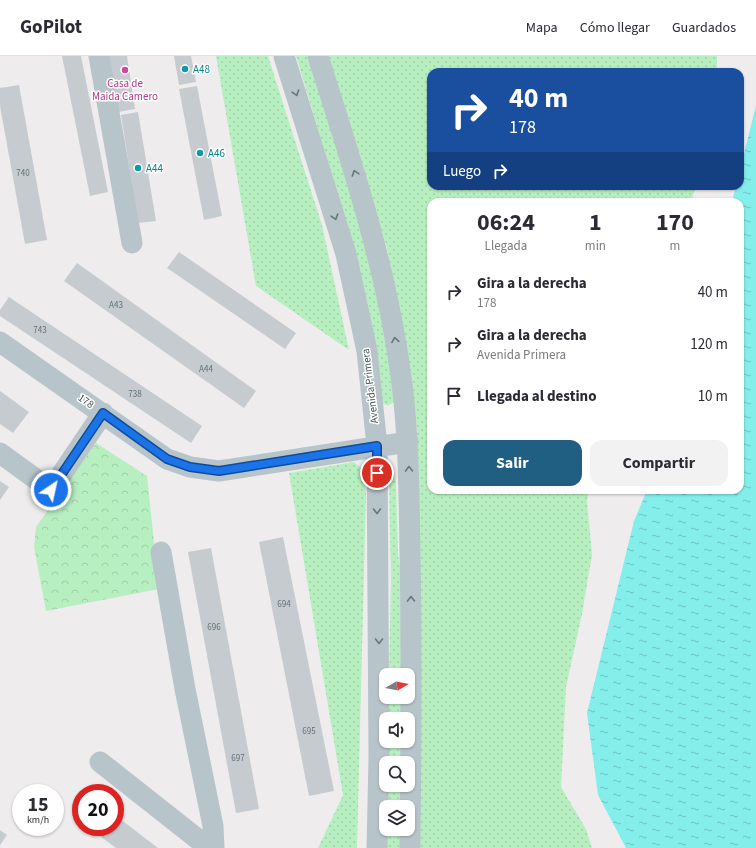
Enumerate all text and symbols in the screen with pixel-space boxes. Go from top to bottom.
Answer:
text: GoPilot [20,14,82,41]
text: Mapa [526,18,558,38]
text: Cómo llegar [580,18,650,38]
text: Guardados [672,18,736,38]
place label: A48 [193,62,210,77]
marker: A48 [180,64,190,74]
marker: Casa de Maida Camero [120,65,130,75]
place label: Casa de Maida Camero [92,76,158,104]
text: 40 m [509,78,568,118]
icon: right [443,84,495,136]
one-way arrow [291,90,300,97]
text: 178 [509,115,536,140]
place label: A46 [208,146,225,161]
marker: A46 [195,148,205,158]
icon: right [489,160,511,182]
place label: A44 [146,161,163,176]
text: Luego [443,161,481,182]
marker: A44 [133,163,143,173]
house number: 740 [16,167,30,180]
one-way arrow [351,169,360,176]
text: 06:24 [477,205,535,240]
text: 1 [589,205,602,240]
text: 170 [656,205,694,240]
one-way arrow [330,214,339,221]
text: Llegada [485,237,527,255]
text: min [585,237,606,255]
text: m [670,237,680,255]
text: Gira a la derecha [477,273,587,294]
icon: right [443,281,465,303]
text: 40 m [698,282,728,303]
text: 178 [477,294,496,312]
house number: A43 [109,299,123,312]
house number: 743 [33,324,47,337]
text: Gira a la derecha [477,325,587,346]
icon: right [443,333,465,355]
text: 120 m [690,334,728,355]
one-way arrow [391,337,400,343]
text: Avenida Primera [477,346,566,364]
street label: Avenida Primera [358,348,382,424]
house number: A44 [199,363,213,376]
icon: arrive [443,385,465,407]
text: Llegada al destino [477,386,597,407]
text: 10 m [698,386,728,407]
house number: 738 [128,388,142,401]
street label: 178 [75,390,97,412]
button: Salir [443,440,582,486]
button: Compartir [590,440,728,486]
pin [360,456,394,490]
icon: arrive [366,462,388,484]
one-way arrow [405,466,413,472]
position arrow [30,469,72,511]
one-way arrow [373,508,381,514]
one-way arrow [407,596,415,602]
house number: 694 [277,598,291,611]
house number: 696 [207,621,221,634]
one-way arrow [374,638,383,644]
north arrow [379,668,415,704]
map controls [379,668,415,836]
button: sound [379,712,415,748]
house number: 695 [302,725,316,738]
house number: 697 [231,752,245,765]
button: search [379,756,415,792]
speed limit sign: 20 [72,784,124,836]
text: 15 [27,791,49,819]
button: layers [379,800,415,836]
text: km/h [27,813,49,827]

